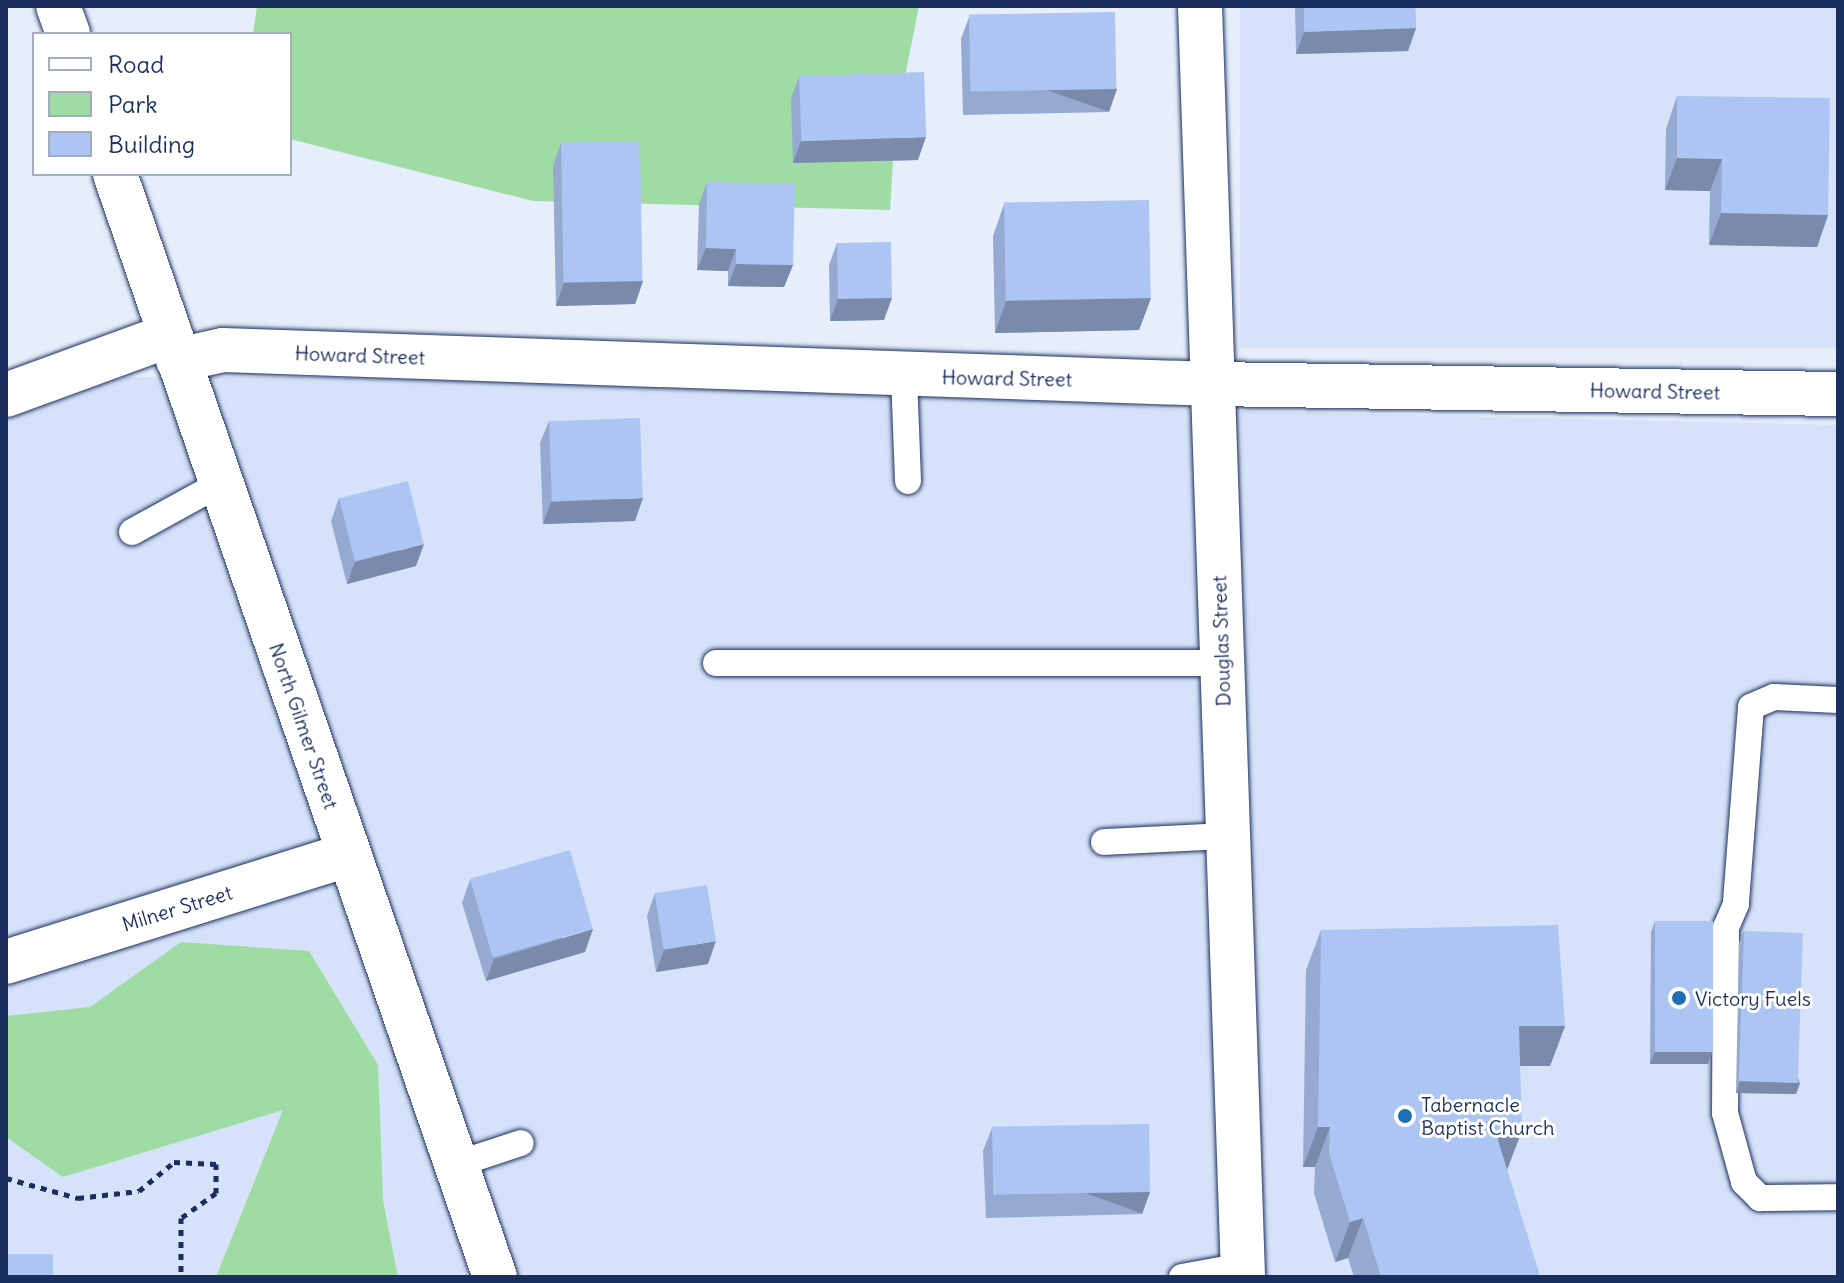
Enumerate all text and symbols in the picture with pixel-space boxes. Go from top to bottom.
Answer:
legend [32,32,292,176]
text: Road [108,49,164,79]
text: Park [108,89,158,119]
text: Building [108,129,195,159]
street label: Howard Street [294,341,426,369]
street label: Howard Street [942,365,1072,391]
street label: Howard Street [1590,378,1720,404]
street label: Douglas Street [1207,575,1235,707]
street label: North Gilmer Street [264,640,344,812]
street label: Milner Street [119,880,235,936]
place label: Victory Fuels [1695,986,1811,1010]
marker: Victory Fuels [1670,989,1688,1007]
place label: Tabernacle Baptist Church [1421,1092,1555,1139]
marker: Tabernacle Baptist Church [1396,1107,1414,1125]

